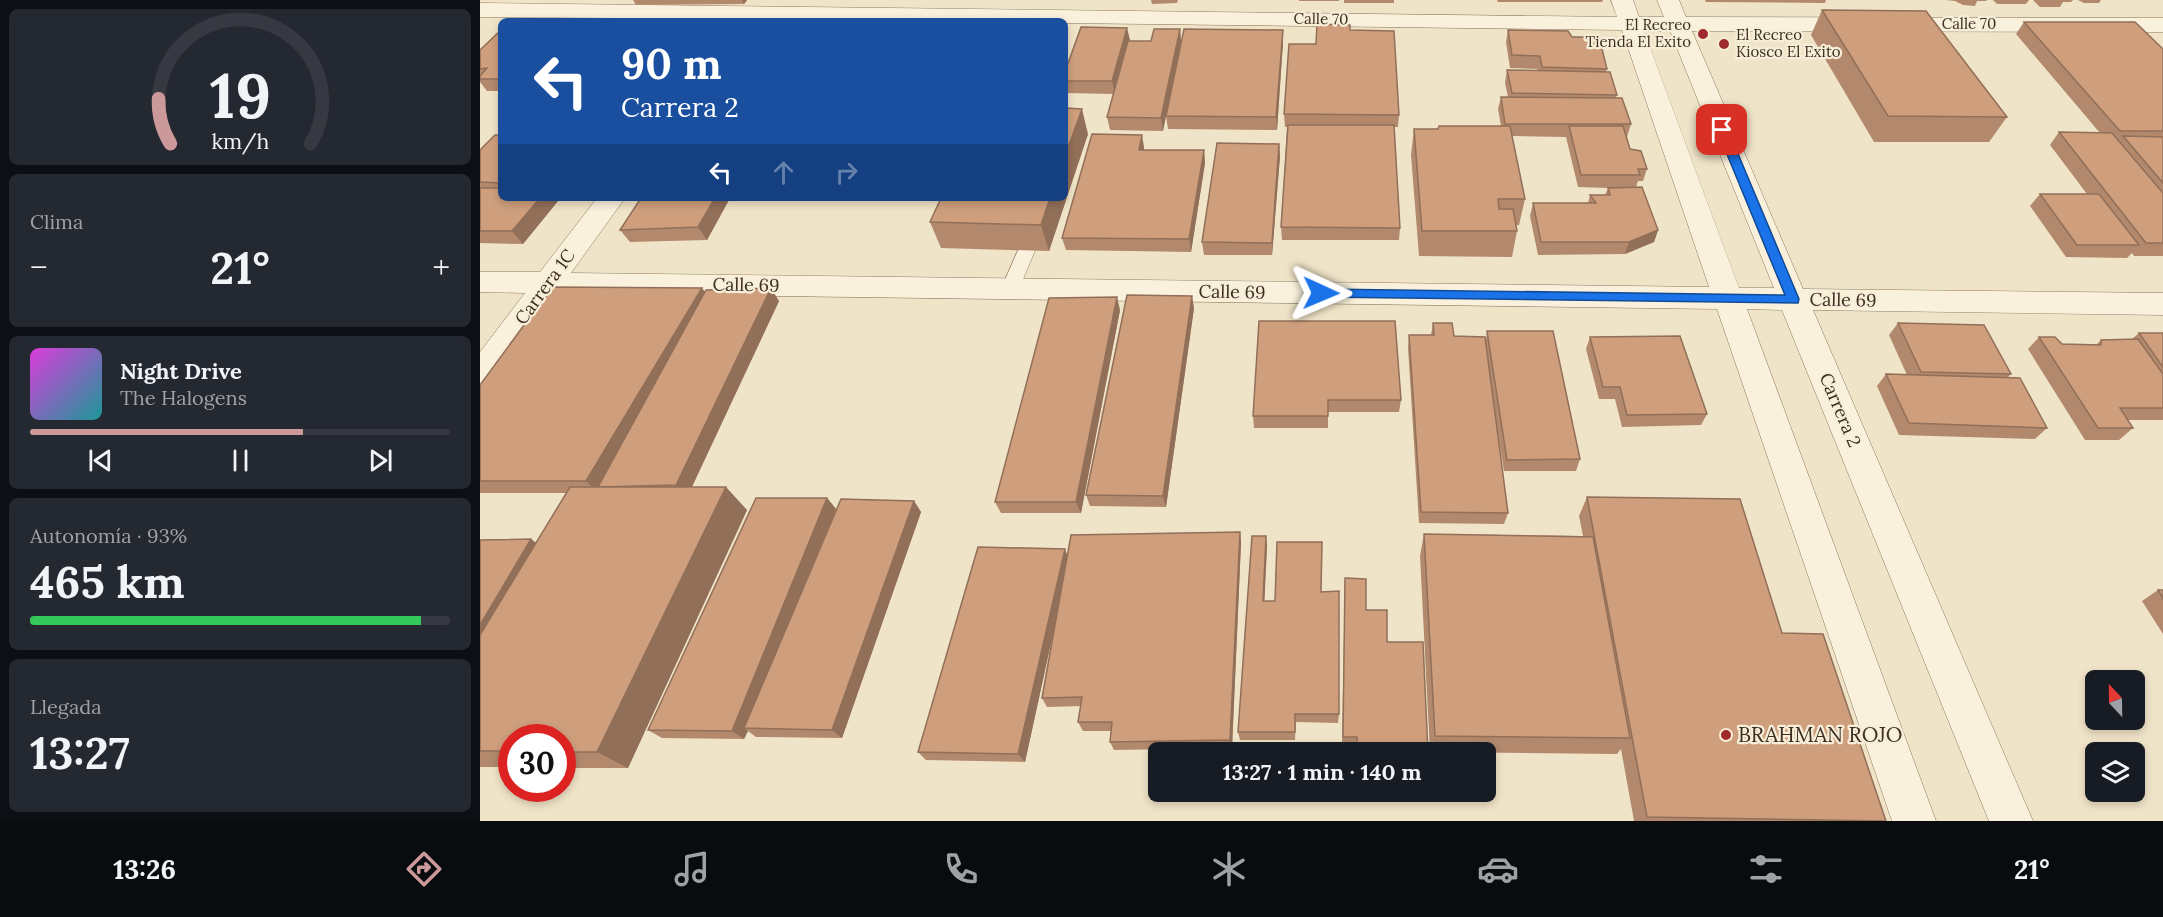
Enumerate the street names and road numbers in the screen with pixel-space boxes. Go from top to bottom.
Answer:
street label: Calle 70 [1293,9,1349,28]
street label: Calle 70 [1942,14,1996,33]
street label: Carrera 1C [509,244,580,329]
street label: Calle 69 [712,272,780,297]
street label: Calle 69 [1198,279,1266,304]
street label: Calle 69 [1809,287,1877,312]
street label: Carrera 2 [1815,369,1866,450]

